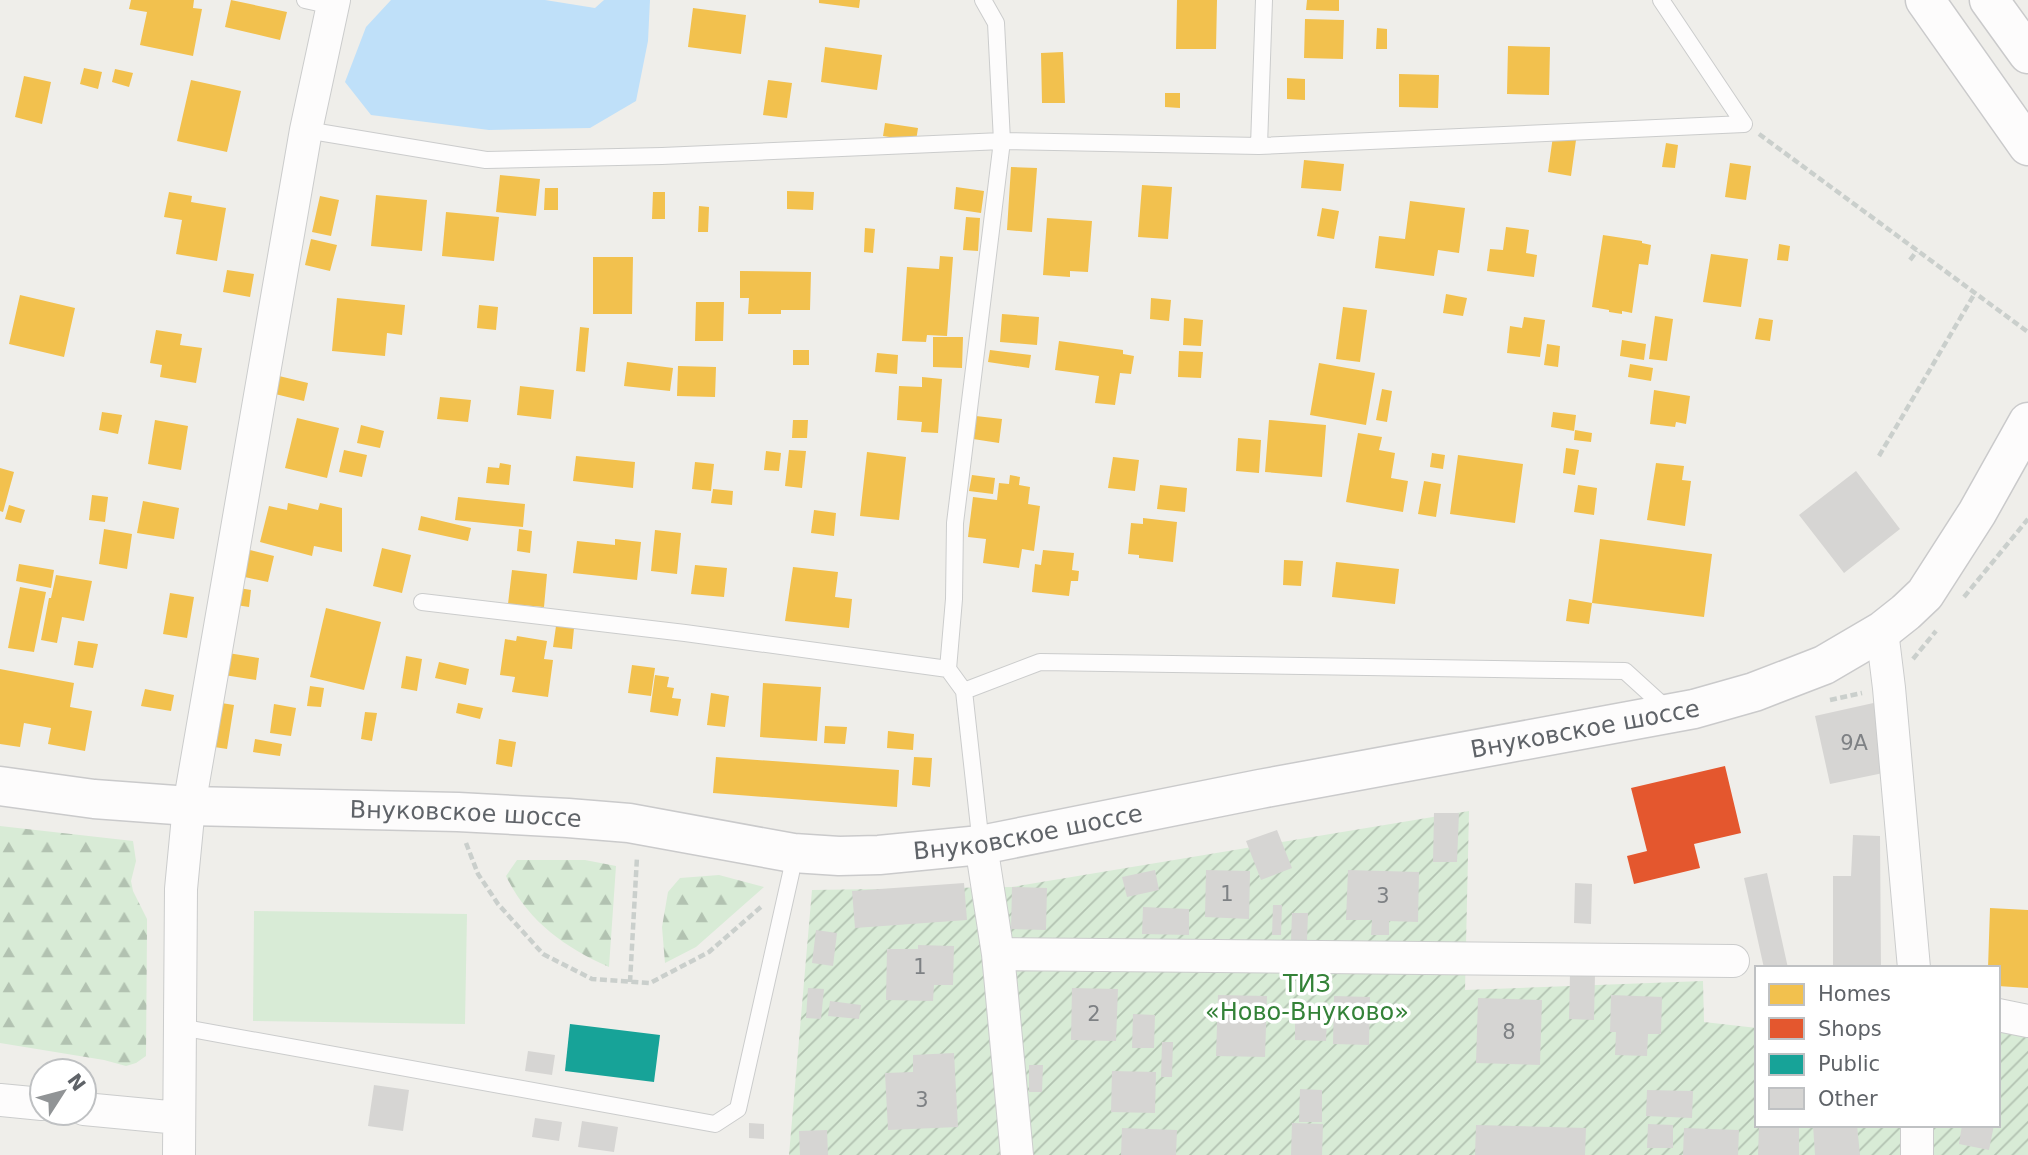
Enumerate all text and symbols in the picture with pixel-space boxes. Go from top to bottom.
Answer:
street label: Внуковское шоссе [1468,694,1702,764]
house number: 9А [1840,731,1868,755]
street label: Внуковское шоссе [349,796,583,833]
street label: Внуковское шоссе [912,799,1145,866]
house number: 1 [1220,882,1234,906]
house number: 3 [1376,884,1390,908]
house number: 1 [913,955,927,979]
legend [1755,966,2000,1127]
park label: ТИЗ «Ново-Внуково» [1205,970,1409,1026]
text: Homes [1818,982,1891,1006]
house number: 2 [1087,1002,1101,1026]
text: Shops [1818,1017,1882,1041]
house number: 8 [1502,1020,1516,1044]
text: Public [1818,1052,1880,1076]
north arrow [28,1057,98,1127]
text: N [63,1069,90,1095]
text: Other [1818,1087,1878,1111]
house number: 3 [915,1088,929,1112]

